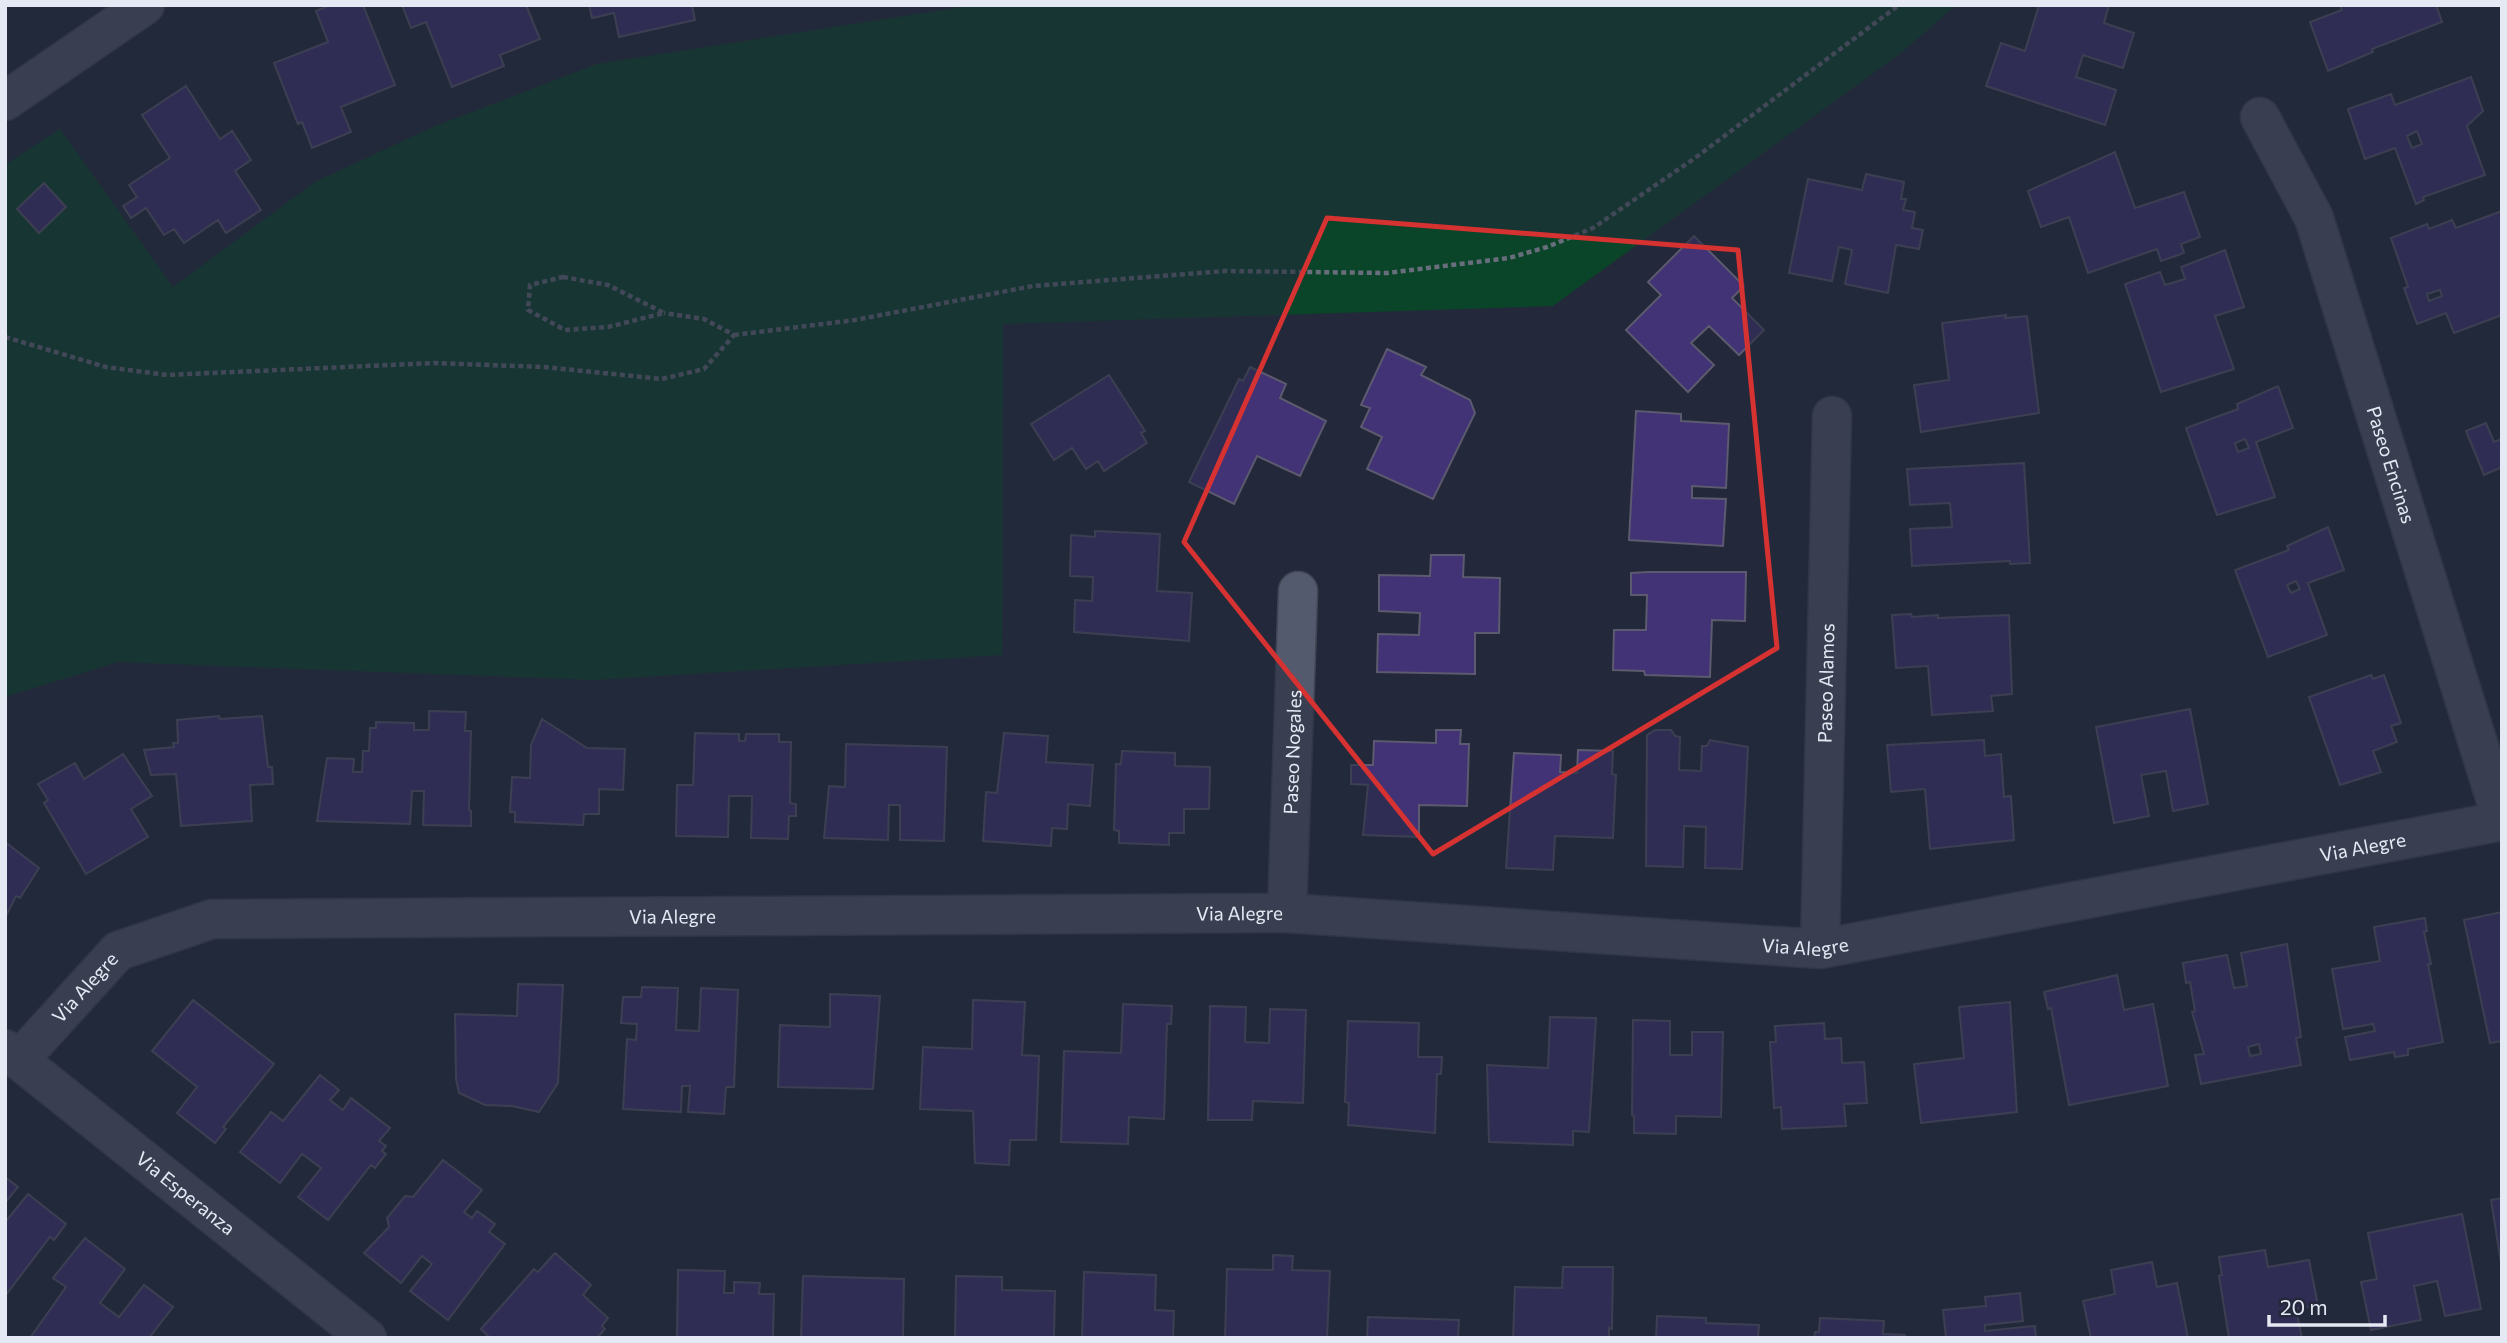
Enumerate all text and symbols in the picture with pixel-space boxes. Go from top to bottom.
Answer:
street label: Paseo Encinas [2362,403,2421,526]
street label: Paseo Alamos [1813,623,1838,743]
street label: Paseo Nogales [1278,689,1306,815]
street label: Via Alegre [2318,827,2408,866]
street label: Via Alegre [1196,901,1283,925]
street label: Via Alegre [629,904,716,928]
street label: Via Alegre [1761,932,1850,960]
street label: Via Alegre [47,947,122,1027]
street label: Via Esperanza [132,1146,240,1239]
scale bar [2269,1284,2384,1328]
text: 20 m [2280,1294,2328,1319]

